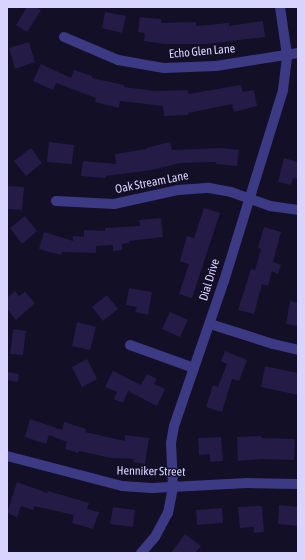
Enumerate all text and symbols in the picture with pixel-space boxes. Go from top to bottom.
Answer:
street label: Echo Glen Lane [168,42,236,62]
street label: Oak Stream Lane [114,169,190,197]
street label: Dial Drive [197,257,223,303]
street label: Henniker Street [116,464,186,480]

